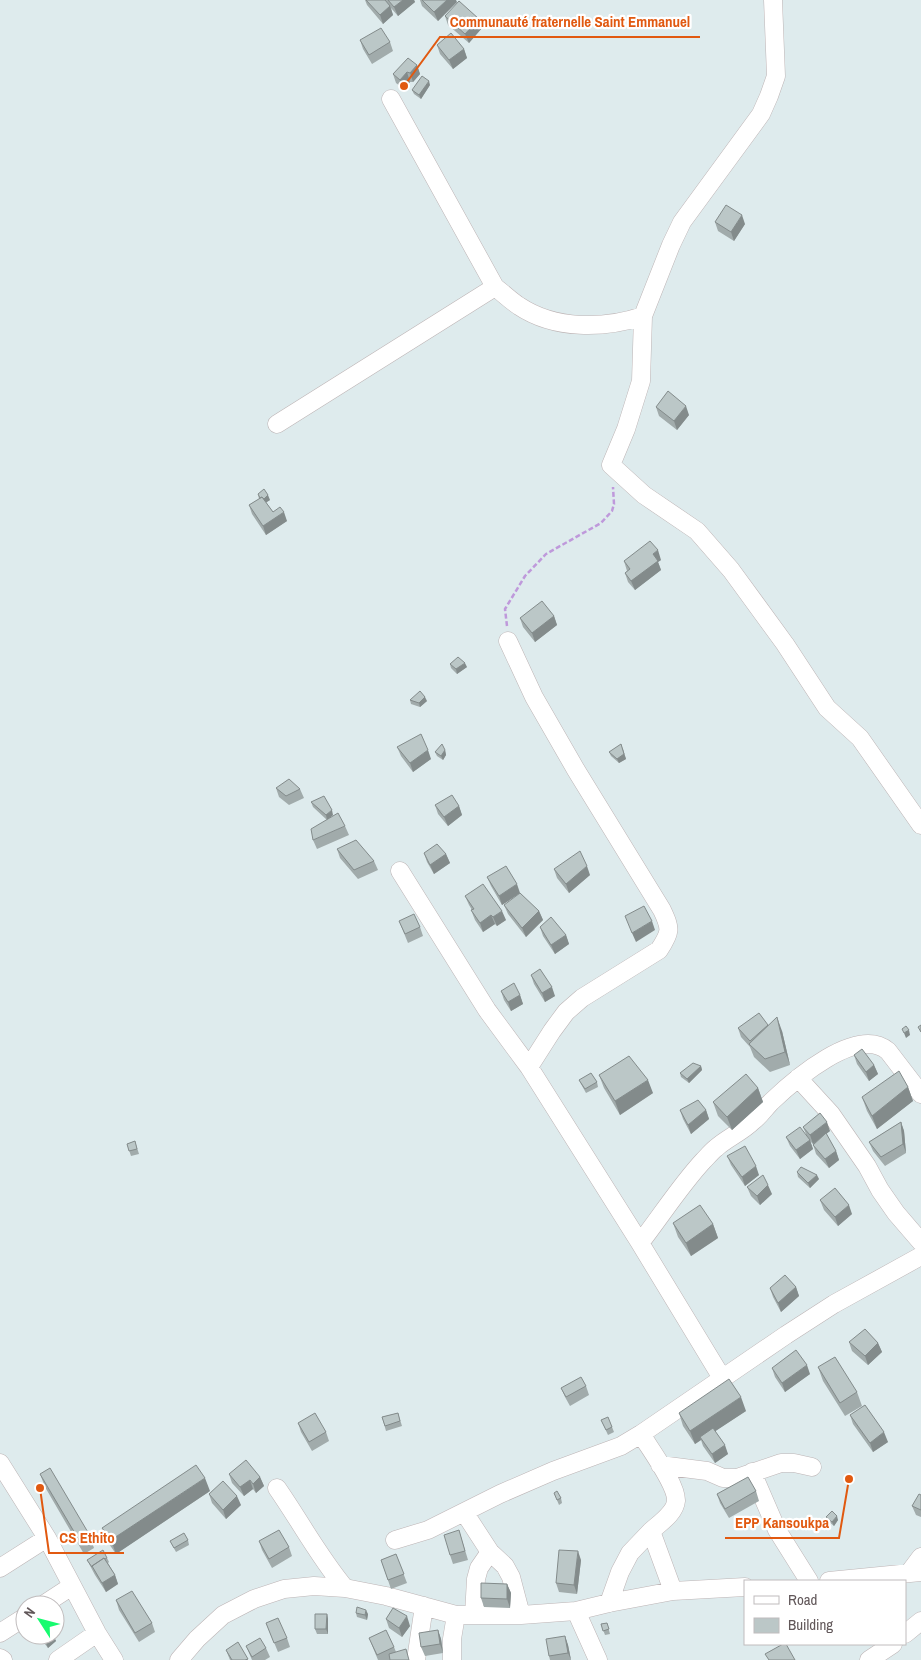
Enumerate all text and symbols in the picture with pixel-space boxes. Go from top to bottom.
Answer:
callout: Communauté fraternelle Saint Emmanuel [440,7,700,37]
text: Communauté fraternelle Saint Emmanuel [450,11,690,32]
callout: EPP Kansoukpa [725,1508,839,1538]
text: EPP Kansoukpa [735,1512,829,1533]
callout: CS Ethito [49,1523,124,1553]
text: CS Ethito [59,1527,115,1548]
legend [744,1580,906,1645]
text: Road [788,1589,817,1610]
north arrow [15,1595,65,1645]
text: N [20,1604,39,1621]
text: Building [788,1614,833,1635]

